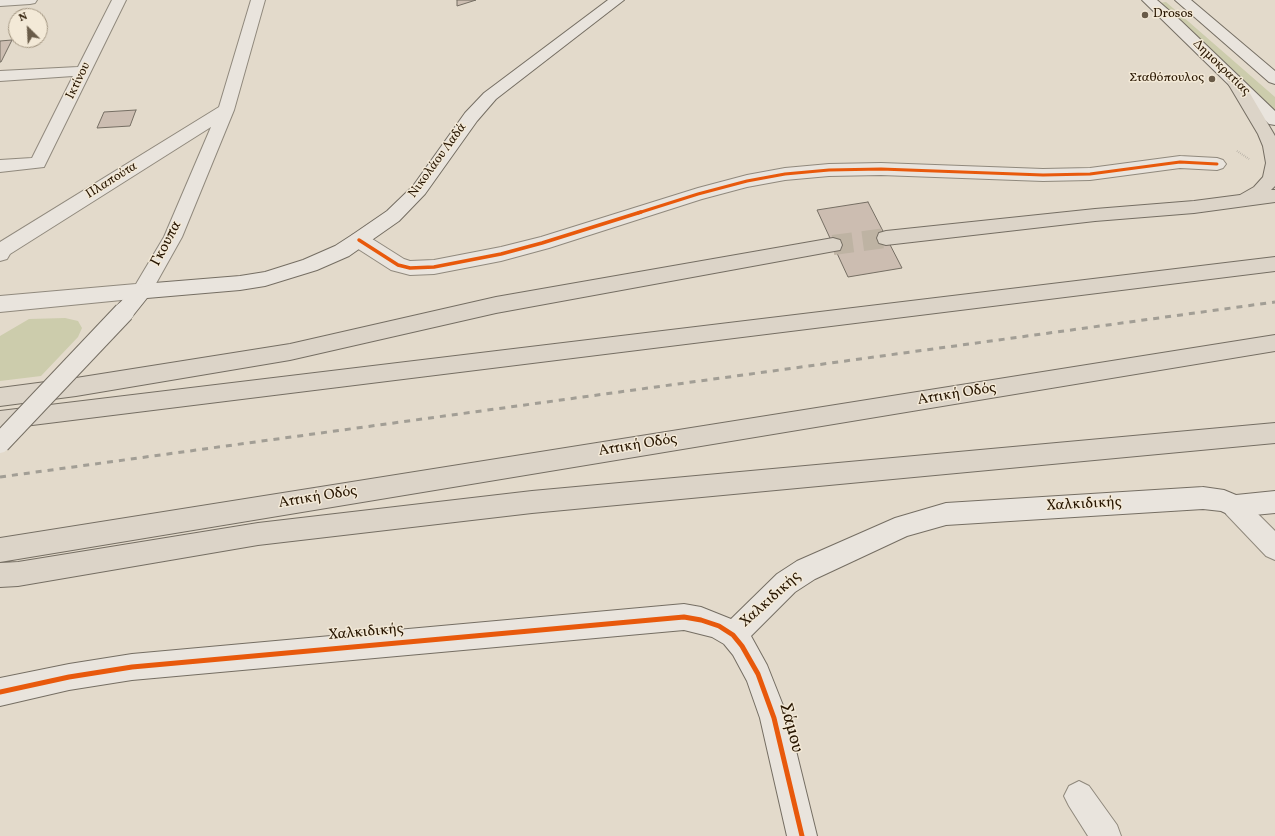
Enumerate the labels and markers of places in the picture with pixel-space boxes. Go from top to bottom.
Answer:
place label: Drosos [1153,7,1193,23]
marker: Drosos [1140,10,1150,20]
place label: Σταθόπουλος [1129,71,1204,87]
marker: Σταθόπουλος [1207,74,1217,84]

